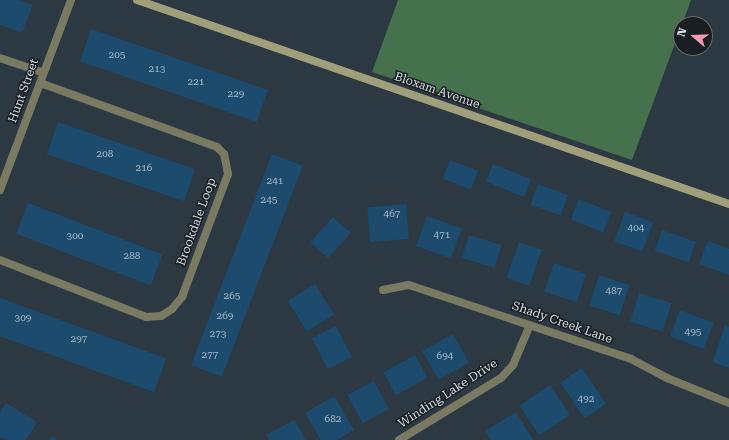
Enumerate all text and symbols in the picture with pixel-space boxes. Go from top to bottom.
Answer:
north arrow [673,16,713,56]
text: N [675,26,690,38]
house number: 205 [109,49,125,61]
street label: Hunt Street [6,57,42,125]
house number: 213 [149,63,165,75]
street label: Bloxam Avenue [392,70,482,112]
house number: 221 [188,76,204,88]
house number: 229 [228,88,244,100]
house number: 208 [97,148,113,160]
house number: 216 [136,162,152,174]
house number: 241 [267,175,283,187]
street label: Brookdale Loop [174,176,220,268]
house number: 245 [261,194,277,206]
house number: 467 [384,208,400,220]
house number: 404 [628,222,644,234]
house number: 471 [434,229,450,241]
house number: 300 [67,230,83,242]
house number: 288 [124,250,140,262]
house number: 487 [606,285,622,297]
house number: 265 [224,290,240,302]
street label: Shady Creek Lane [510,299,614,347]
house number: 269 [217,310,233,322]
house number: 309 [15,312,31,324]
house number: 495 [685,326,701,338]
house number: 273 [210,328,226,340]
house number: 297 [71,333,87,345]
house number: 277 [202,349,218,361]
house number: 694 [437,350,453,362]
street label: Winding Lake Drive [396,357,500,431]
house number: 492 [578,393,594,405]
house number: 682 [325,413,341,425]

